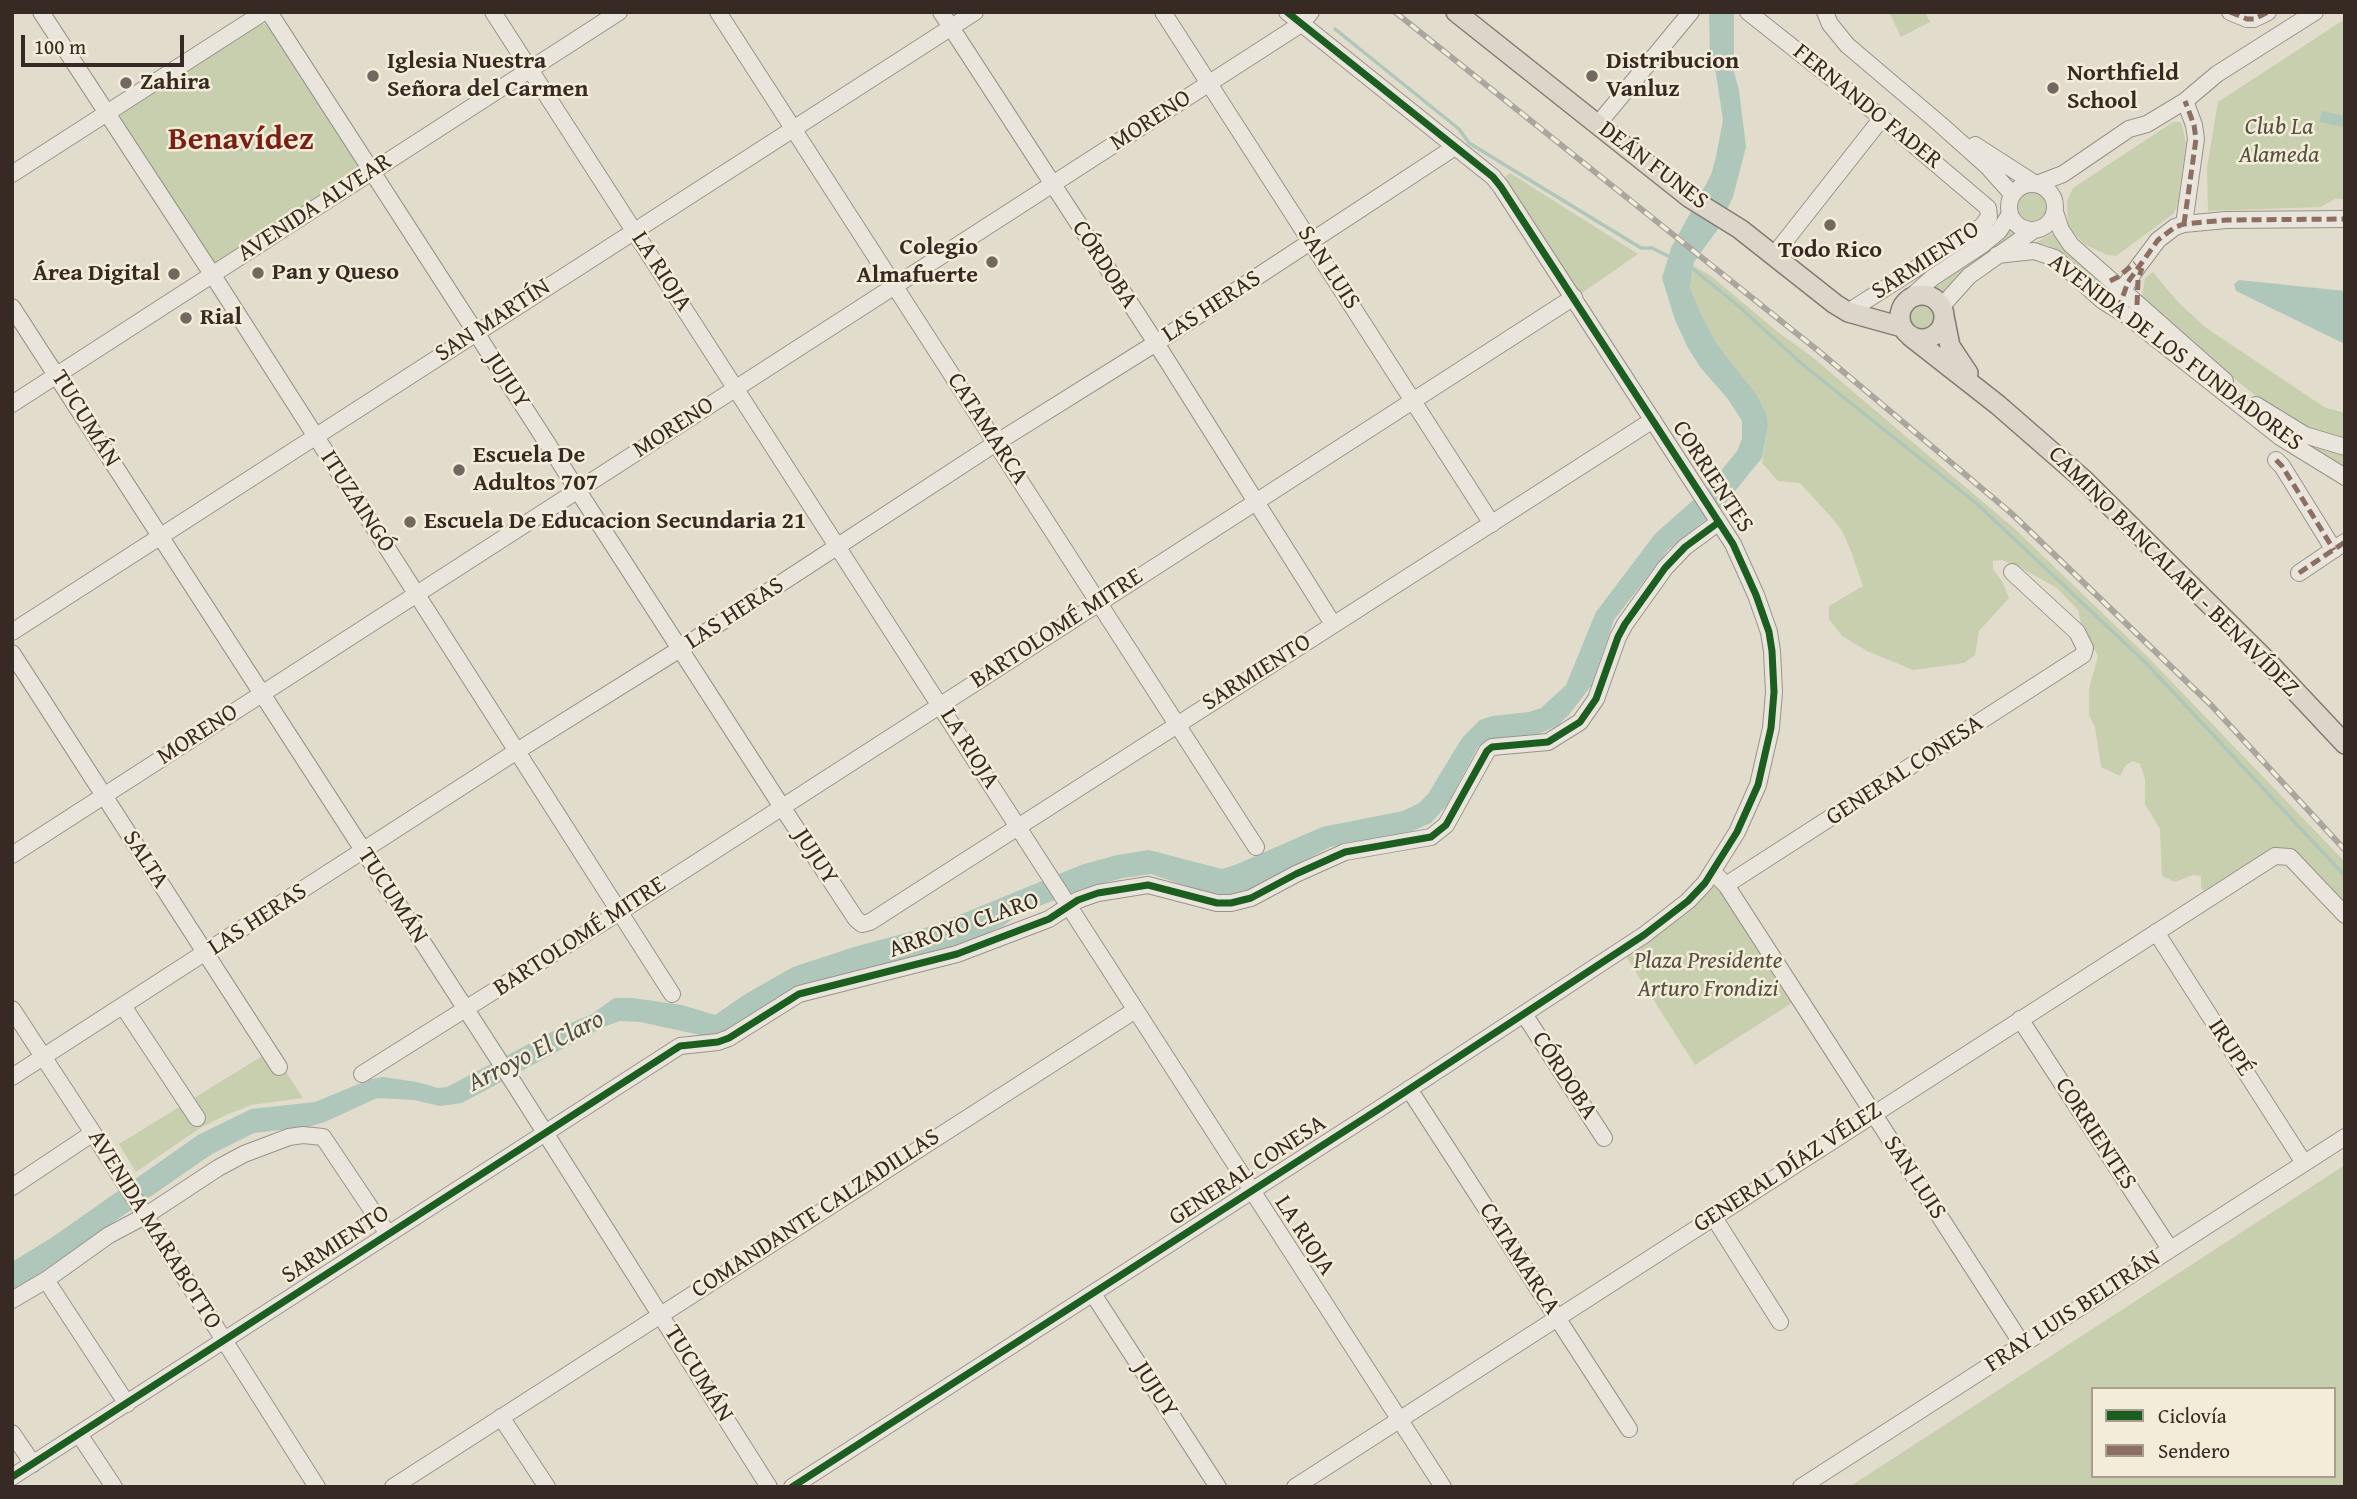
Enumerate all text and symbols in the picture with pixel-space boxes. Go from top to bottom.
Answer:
scale bar [24,21,187,65]
text: 100 m [34,31,86,62]
street label: FERNANDO FADER [1787,38,1947,176]
place label: Iglesia Nuestra Señora del Carmen [387,48,588,104]
place label: Distribucion Vanluz [1606,48,1739,104]
place label: Northfield School [2067,60,2179,116]
marker: Iglesia Nuestra Señora del Carmen [365,68,381,84]
marker: Distribucion Vanluz [1584,68,1600,84]
place label: Zahira [140,69,210,97]
marker: Zahira [118,75,134,91]
marker: Northfield School [2045,80,2061,96]
street label: MORENO [1105,84,1197,158]
park label: Club La Alameda [2239,114,2319,170]
street label: DEÁN FUNES [1593,116,1713,216]
district label: Benavídez [168,122,314,160]
street label: AVENIDA ALVEAR [233,148,397,268]
street label: SARMIENTO [1867,215,1985,307]
street label: CÓRDOBA [1065,216,1143,314]
marker: Todo Rico [1822,217,1838,233]
street label: SAN LUIS [1290,221,1366,315]
street label: LA RIOJA [625,227,697,317]
place label: Colegio Almafuerte [857,234,978,290]
place label: Todo Rico [1778,237,1882,265]
street label: AVENIDA DE LOS FUNDADORES [2042,248,2308,458]
marker: Colegio Almafuerte [984,254,1000,270]
place label: Pan y Queso [272,259,399,287]
place label: Área Digital [33,260,160,288]
marker: Pan y Queso [250,265,266,281]
street label: LAS HERAS [1157,265,1267,349]
marker: Área Digital [166,266,182,282]
street label: SAN MARTÍN [430,273,556,369]
place label: Rial [200,304,242,332]
marker: Rial [178,310,194,326]
street label: JUJUY [478,348,536,414]
street label: TUCUMÁN [44,366,126,472]
street label: CATAMARCA [940,368,1034,490]
street label: MORENO [628,391,720,465]
street label: CORRIENTES [1665,416,1759,538]
street label: CAMINO BANCALARI - BENAVÍDEZ [2041,440,2305,704]
place label: Escuela De Adultos 707 [473,442,598,498]
street label: ITUZAINGÓ [313,446,401,558]
marker: Escuela De Adultos 707 [451,462,467,478]
place label: Escuela De Educacion Secundaria 21 [424,508,806,536]
marker: Escuela De Educacion Secundaria 21 [402,514,418,530]
street label: BARTOLOMÉ MITRE [966,563,1148,695]
street label: LAS HERAS [680,572,790,656]
street label: SARMIENTO [1197,628,1317,718]
street label: MORENO [152,698,244,772]
street label: LA RIOJA [933,703,1005,795]
street label: GENERAL CONESA [1821,710,1989,832]
street label: JUJUY [786,824,844,890]
street label: SALTA [116,826,174,894]
street label: TUCUMÁN [351,843,433,949]
street label: BARTOLOMÉ MITRE [489,871,671,1003]
street label: LAS HERAS [203,878,313,962]
street label: ARROYO CLARO [885,887,1043,965]
park label: Plaza Presidente Arturo Frondizi [1634,948,1782,1004]
water label: Arroyo El Claro [463,1004,609,1100]
street label: IRUPÉ [2201,1014,2259,1082]
street label: CÓRDOBA [1525,1027,1603,1125]
street label: CORRIENTES [2048,1073,2142,1195]
street label: GENERAL DÍAZ VÉLEZ [1689,1096,1887,1240]
street label: GENERAL CONESA [1164,1110,1332,1232]
street label: COMANDANTE CALZADILLAS [687,1123,945,1305]
street label: AVENIDA MARABOTTO [81,1125,227,1335]
street label: SAN LUIS [1876,1131,1952,1225]
street label: LA RIOJA [1268,1191,1340,1281]
street label: CATAMARCA [1472,1198,1566,1320]
street label: SARMIENTO [277,1199,395,1291]
street label: FRAY LUIS BELTRÁN [1980,1245,2166,1379]
street label: TUCUMÁN [657,1321,739,1427]
street label: JUJUY [1126,1357,1184,1423]
legend [2091,1387,2336,1478]
text: Ciclovía [2158,1400,2227,1431]
text: Sendero [2158,1435,2230,1466]

